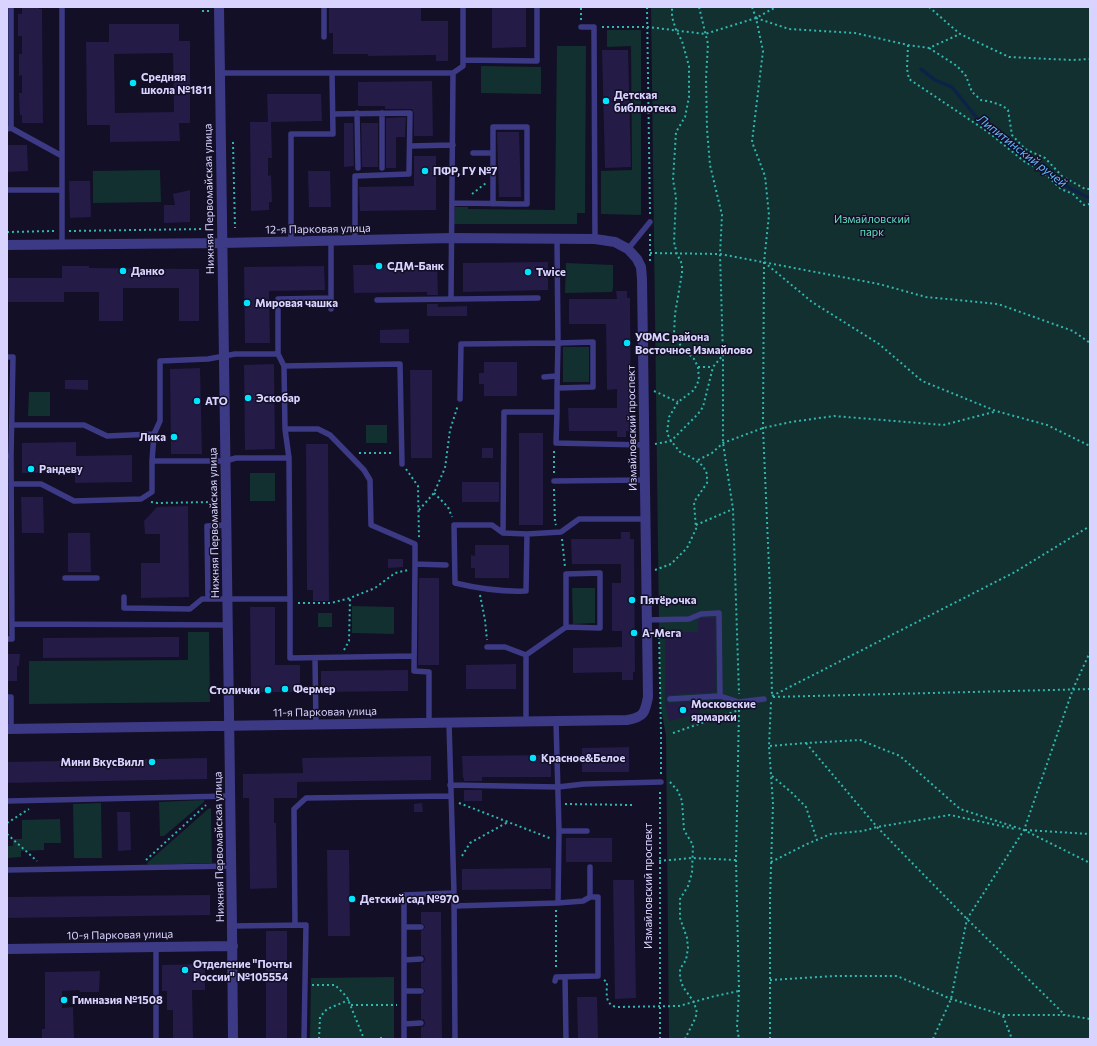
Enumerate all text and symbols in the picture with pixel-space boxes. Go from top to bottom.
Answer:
place label: Средняя школа №1811 [141,70,212,96]
marker: Средняя школа №1811 [128,78,138,88]
place label: Детская библиотека [614,88,676,114]
marker: Детская библиотека [601,96,611,106]
water label: Липитинский ручей [974,112,1070,190]
street label: Нижняя Первомайская улица [201,123,217,275]
place label: ПФР, ГУ №7 [433,164,497,178]
marker: ПФР, ГУ №7 [420,166,430,176]
park label: Измайловский парк [834,212,910,238]
street label: 12-я Парковая улица [265,221,371,237]
place label: СДМ-Банк [387,259,444,273]
marker: СДМ-Банк [374,261,384,271]
place label: Данко [131,264,165,278]
place label: Twice [536,265,566,279]
marker: Данко [118,266,128,276]
marker: Twice [523,267,533,277]
place label: Мировая чашка [255,296,338,310]
marker: Мировая чашка [242,298,252,308]
place label: УФМС района Восточное Измайлово [635,330,753,356]
marker: УФМС района Восточное Измайлово [622,338,632,348]
street label: Измайловский проспект [624,365,640,491]
place label: Эскобар [256,391,300,405]
marker: Эскобар [243,393,253,403]
place label: АТО [205,394,228,408]
marker: АТО [192,396,202,406]
place label: Лика [139,430,166,444]
marker: Лика [169,432,179,442]
street label: Нижняя Первомайская улица [206,447,222,599]
place label: Рандеву [39,462,83,476]
marker: Рандеву [26,464,36,474]
place label: Пятёрочка [640,593,696,607]
marker: Пятёрочка [627,595,637,605]
place label: А-Мега [642,626,681,640]
marker: А-Мега [629,628,639,638]
place label: Фермер [293,682,335,696]
place label: Столички [209,683,260,697]
marker: Фермер [280,684,290,694]
marker: Столички [263,685,273,695]
place label: Московские ярмарки [691,697,756,723]
street label: 11-я Парковая улица [273,704,377,720]
marker: Московские ярмарки [678,705,688,715]
place label: Красное&Белое [541,751,625,765]
marker: Красное&Белое [528,753,538,763]
place label: Мини ВкусВилл [61,755,144,769]
marker: Мини ВкусВилл [147,757,157,767]
street label: Нижняя Первомайская улица [211,771,227,923]
street label: Измайловский проспект [641,823,655,949]
place label: Детский сад №970 [360,892,459,906]
marker: Детский сад №970 [347,894,357,904]
street label: 10-я Парковая улица [67,927,173,943]
place label: Отделение "Почты России" №105554 [193,957,292,983]
marker: Отделение "Почты России" №105554 [180,965,190,975]
place label: Гимназия №1508 [72,993,163,1007]
marker: Гимназия №1508 [59,995,69,1005]

